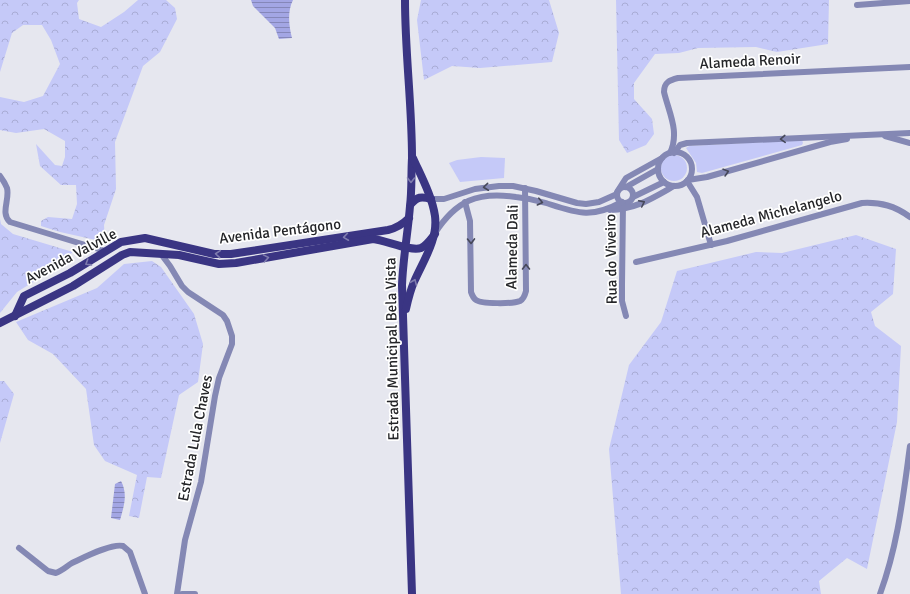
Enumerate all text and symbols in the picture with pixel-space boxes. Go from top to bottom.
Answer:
street label: Alameda Renoir [699,49,802,73]
one-way arrow [780,134,786,143]
one-way arrow [722,168,729,177]
one-way arrow [407,177,415,183]
one-way arrow [483,183,489,192]
street label: Alameda Michelangelo [698,186,844,242]
one-way arrow [537,197,543,205]
one-way arrow [638,200,646,208]
street label: Alameda Dali [502,204,522,290]
street label: Rua do Viveiro [601,213,621,304]
street label: Avenida Pentágono [218,215,342,247]
street label: Avenida Valville [22,224,120,288]
one-way arrow [343,232,350,241]
one-way arrow [467,238,475,244]
one-way arrow [215,249,221,258]
one-way arrow [262,254,269,263]
street label: Estrada Municipal Bela Vista [381,257,403,441]
one-way arrow [85,258,92,265]
one-way arrow [522,264,530,270]
one-way arrow [410,278,418,285]
street label: Estrada Lula Chaves [174,373,216,503]

